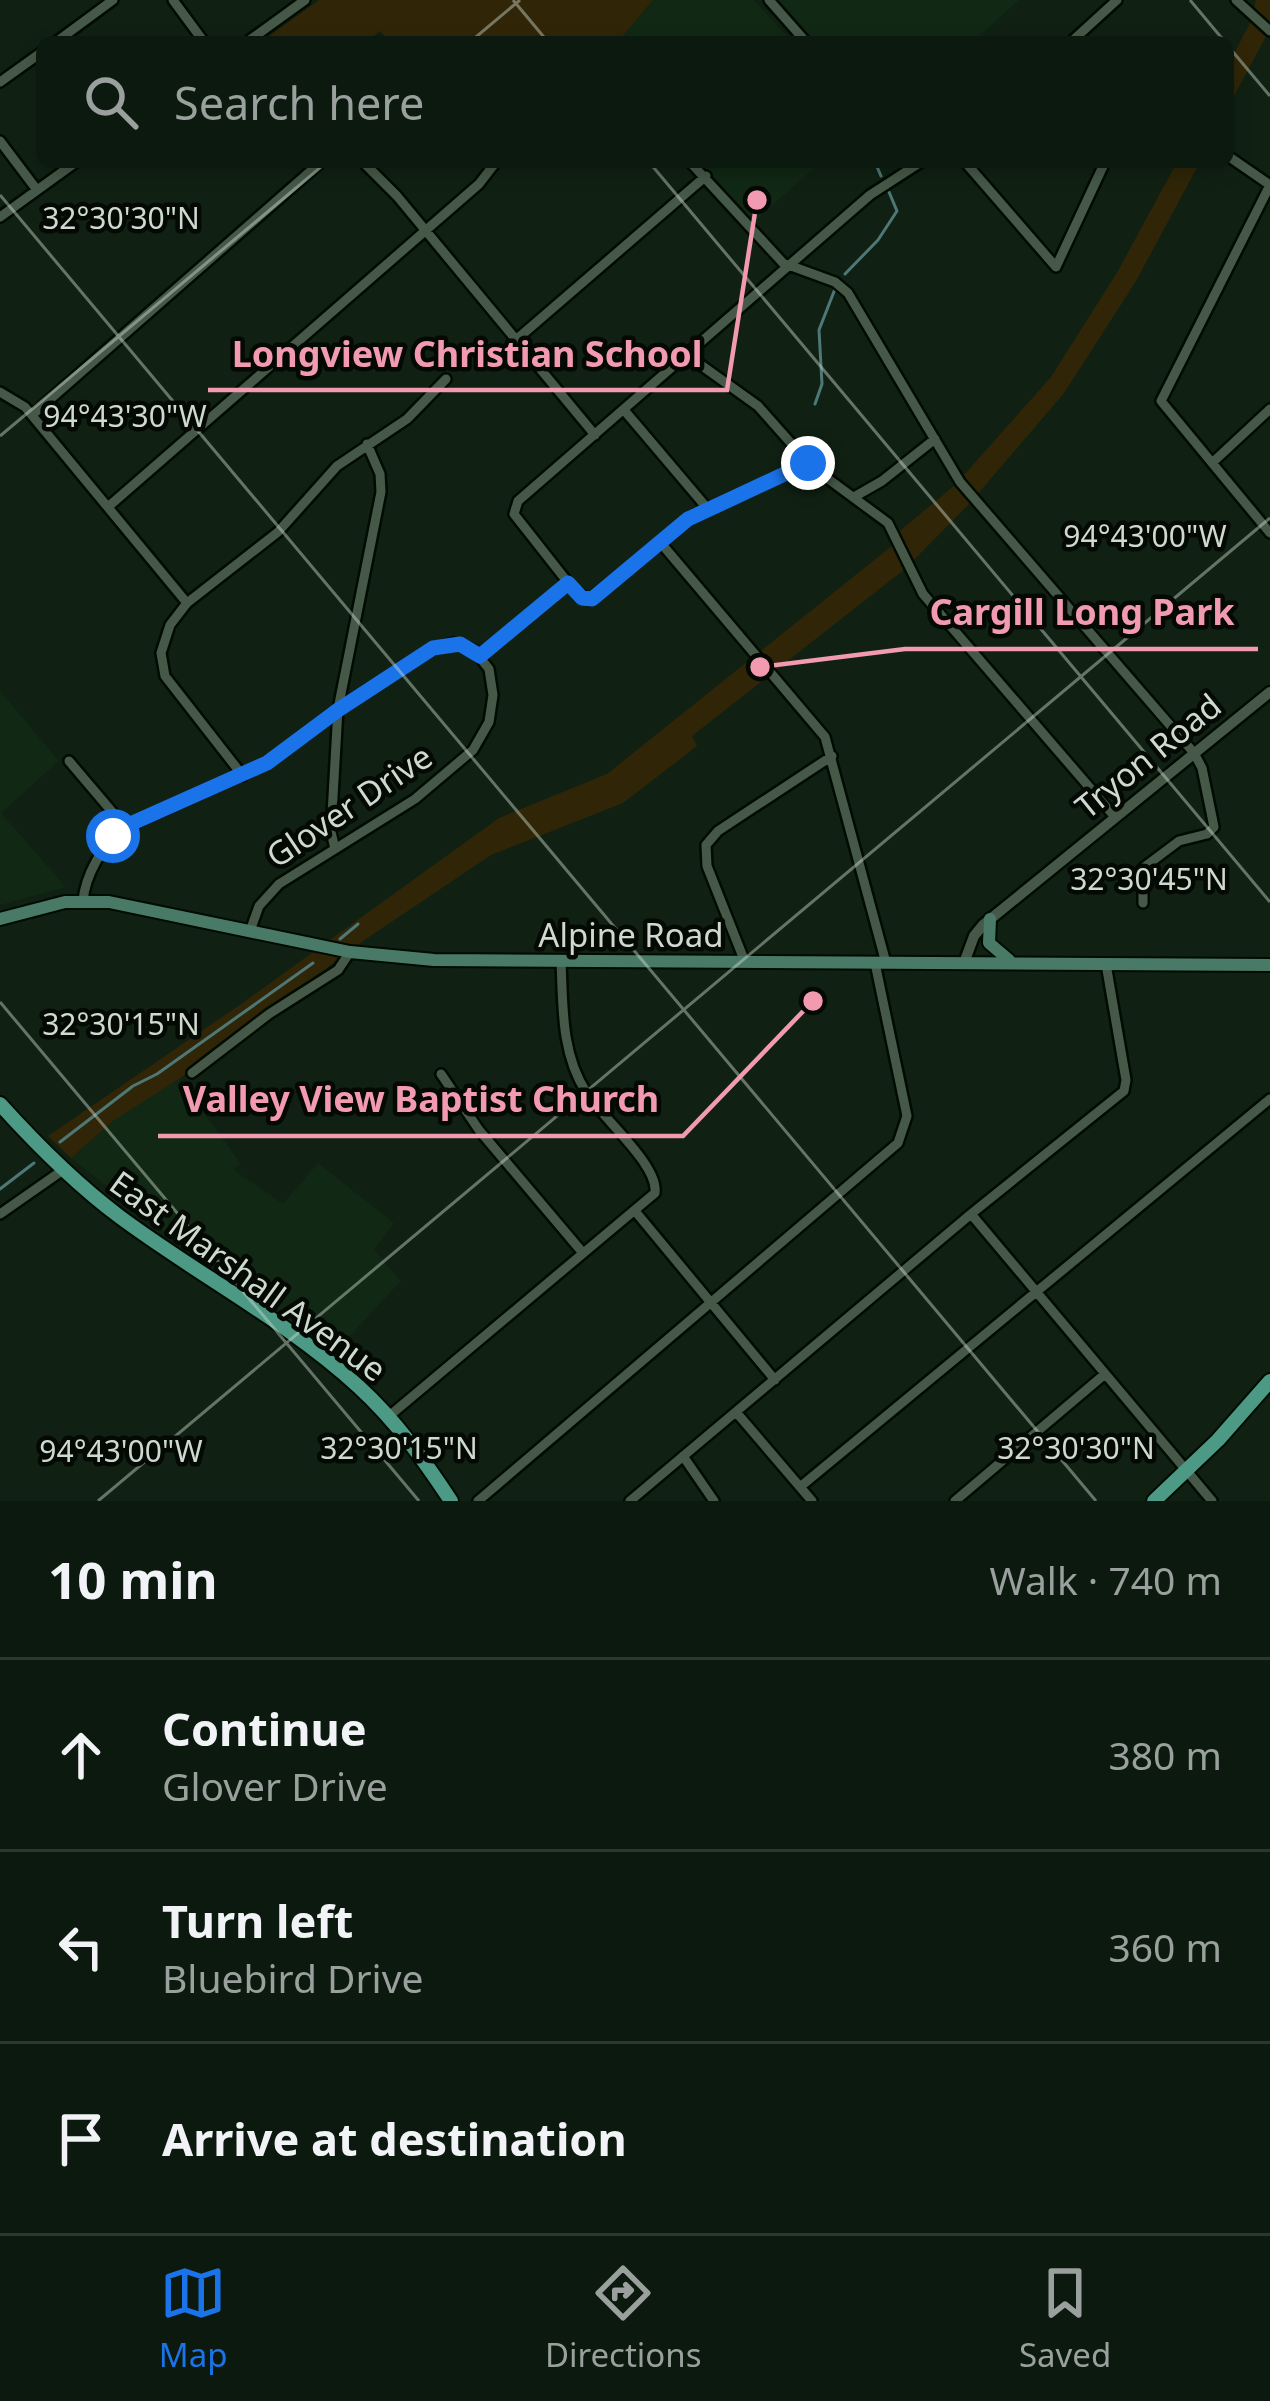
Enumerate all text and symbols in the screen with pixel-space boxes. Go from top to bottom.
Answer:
search box [36,36,1234,168]
icon: search [78,69,144,135]
text: Search here [174,72,424,133]
text: 32°30'30"N [42,197,200,238]
callout: Longview Christian School [208,318,727,390]
text: Longview Christian School [232,329,702,378]
text: 94°43'30"W [43,395,207,436]
route end [781,436,835,490]
text: 94°43'00"W [1063,515,1227,556]
callout: Cargill Long Park [905,577,1258,649]
text: Cargill Long Park [929,587,1235,636]
street label: Tryon Road [1065,683,1230,828]
street label: Glover Drive [257,734,440,878]
route start [86,809,140,863]
text: 32°30'45"N [1070,858,1228,899]
street label: Alpine Road [538,912,724,957]
text: 32°30'15"N [42,1003,200,1044]
callout: Valley View Baptist Church [158,1064,683,1136]
text: Valley View Baptist Church [183,1074,659,1123]
street label: East Marshall Avenue [101,1160,396,1391]
text: 32°30'15"N [320,1427,478,1468]
text: 32°30'30"N [997,1427,1155,1468]
text: 94°43'00"W [39,1430,203,1471]
text: 10 min [48,1544,218,1614]
text: Walk · 740 m [989,1553,1222,1606]
text: Continue [162,1698,367,1759]
icon: ahead [48,1722,114,1788]
text: 380 m [1108,1728,1222,1781]
text: Glover Drive [162,1759,388,1812]
text: Turn left [162,1890,353,1951]
icon: left [48,1914,114,1980]
text: 360 m [1108,1920,1222,1973]
text: Bluebird Drive [162,1951,423,2004]
icon: arrive [48,2106,114,2172]
text: Arrive at destination [162,2108,627,2169]
tab: Map [159,2260,227,2377]
tab: Directions [545,2260,702,2377]
tab: Saved [1019,2260,1111,2377]

